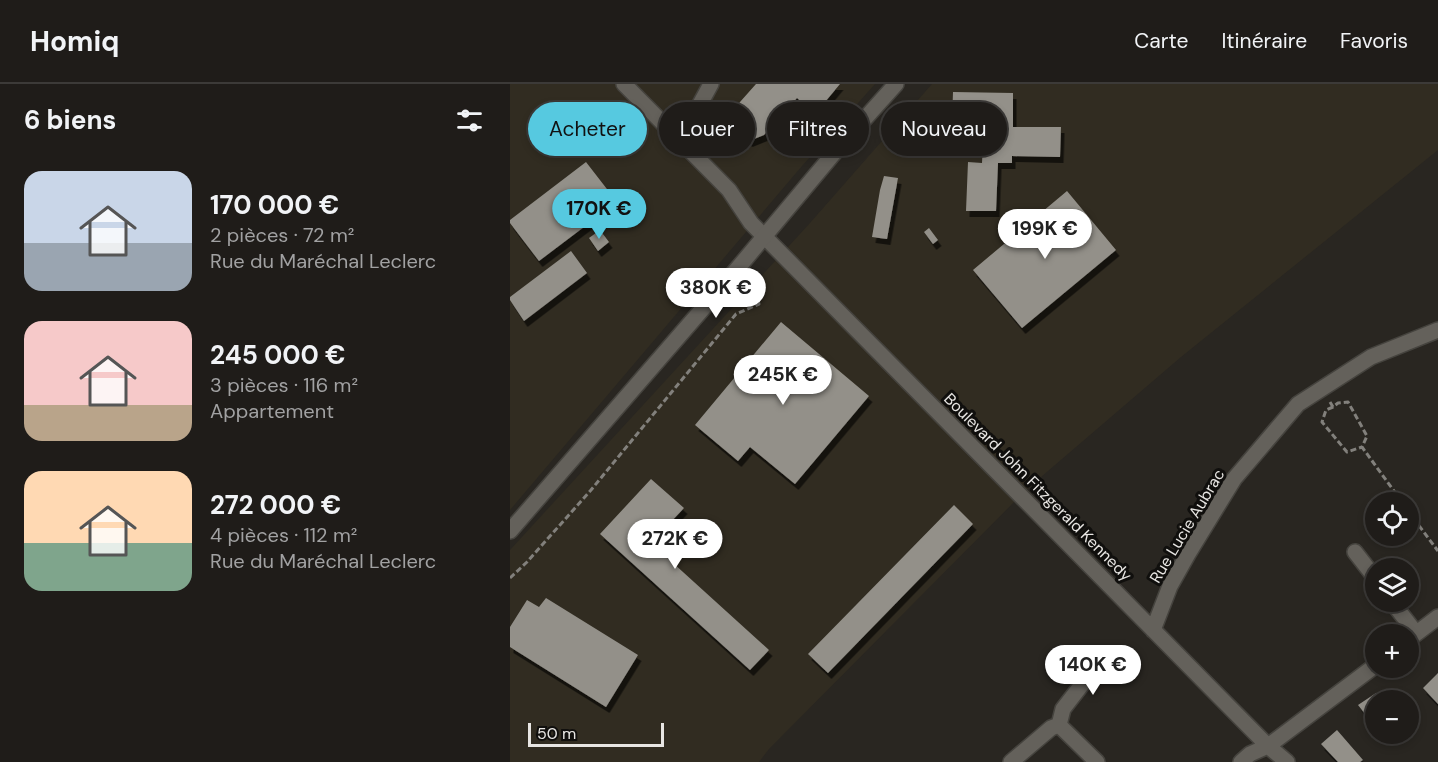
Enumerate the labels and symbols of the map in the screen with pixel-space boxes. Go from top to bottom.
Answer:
pin: 170K € [550,189,648,240]
pin: 199K € [996,209,1094,260]
pin: 380K € [667,268,765,319]
pin: 245K € [734,355,832,406]
street label: Boulevard John Fitzgerald Kennedy [939,388,1137,586]
street label: Rue Lucie Aubrac [1145,465,1229,587]
pin: 272K € [626,519,724,570]
pin: 140K € [1044,645,1142,696]
scale bar [528,720,664,748]

